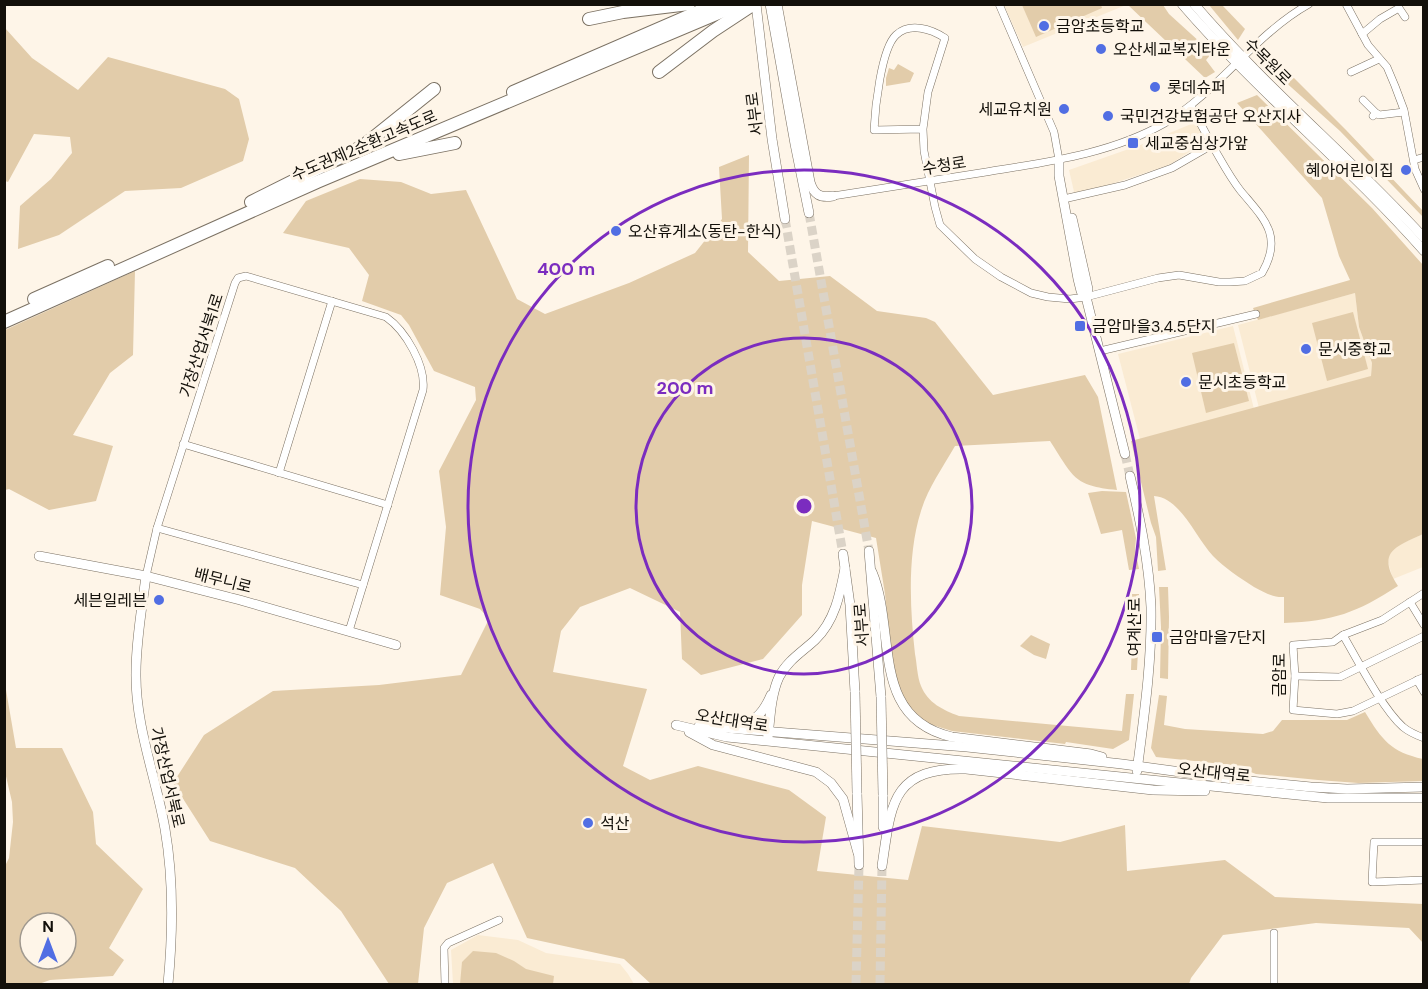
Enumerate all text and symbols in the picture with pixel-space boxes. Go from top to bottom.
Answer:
place label: 금암초등학교 [1056,16,1144,37]
marker: 금암초등학교 [1037,19,1051,33]
street label: 수목원로 [1239,33,1296,90]
place label: 오산세교복지타운 [1113,39,1231,60]
marker: 오산세교복지타운 [1094,42,1108,56]
place label: 롯데슈퍼 [1167,77,1226,98]
marker: 롯데슈퍼 [1148,80,1162,94]
street label: 서부로 [741,90,768,137]
place label: 세교유치원 [978,99,1052,120]
marker: 세교유치원 [1057,102,1071,116]
street label: 수도권제2순환고속도로 [288,105,441,186]
place label: 국민건강보험공단 오산지사 [1120,106,1301,127]
marker: 국민건강보험공단 오산지사 [1101,109,1115,123]
place label: 세교중심상가앞 [1145,133,1248,154]
marker: 세교중심상가앞 [1126,136,1140,150]
street label: 수청로 [921,152,968,179]
place label: 혜아어린이집 [1306,160,1394,181]
marker: 혜아어린이집 [1399,163,1413,177]
place label: 오산휴게소(동탄-한식) [628,221,781,242]
marker: 오산휴게소(동탄-한식) [609,224,623,238]
text: 400 m [537,257,595,281]
street label: 가장산업서북1로 [175,290,228,400]
place label: 금암마을3.4.5단지 [1092,316,1216,337]
marker: 금암마을3.4.5단지 [1073,319,1087,333]
place label: 문시중학교 [1318,339,1392,360]
marker: 문시중학교 [1299,342,1313,356]
place label: 문시초등학교 [1198,372,1286,393]
marker: 문시초등학교 [1179,375,1193,389]
text: 200 m [657,376,713,400]
centre of rings [794,496,814,516]
street label: 배무니로 [192,563,254,598]
place label: 세븐일레븐 [73,590,147,611]
marker: 세븐일레븐 [152,593,166,607]
street label: 여계산로 [1124,597,1145,656]
street label: 서부로 [849,602,874,648]
place label: 금암마을7단지 [1169,627,1266,648]
marker: 금암마을7단지 [1150,630,1164,644]
street label: 금암로 [1269,653,1290,697]
street label: 오산대역로 [694,704,770,737]
street label: 가장산업서북로 [146,725,189,830]
street label: 오산대역로 [1176,758,1252,787]
place label: 석산 [600,813,630,834]
marker: 석산 [581,816,595,830]
north arrow [18,911,78,971]
text: N [42,916,54,937]

